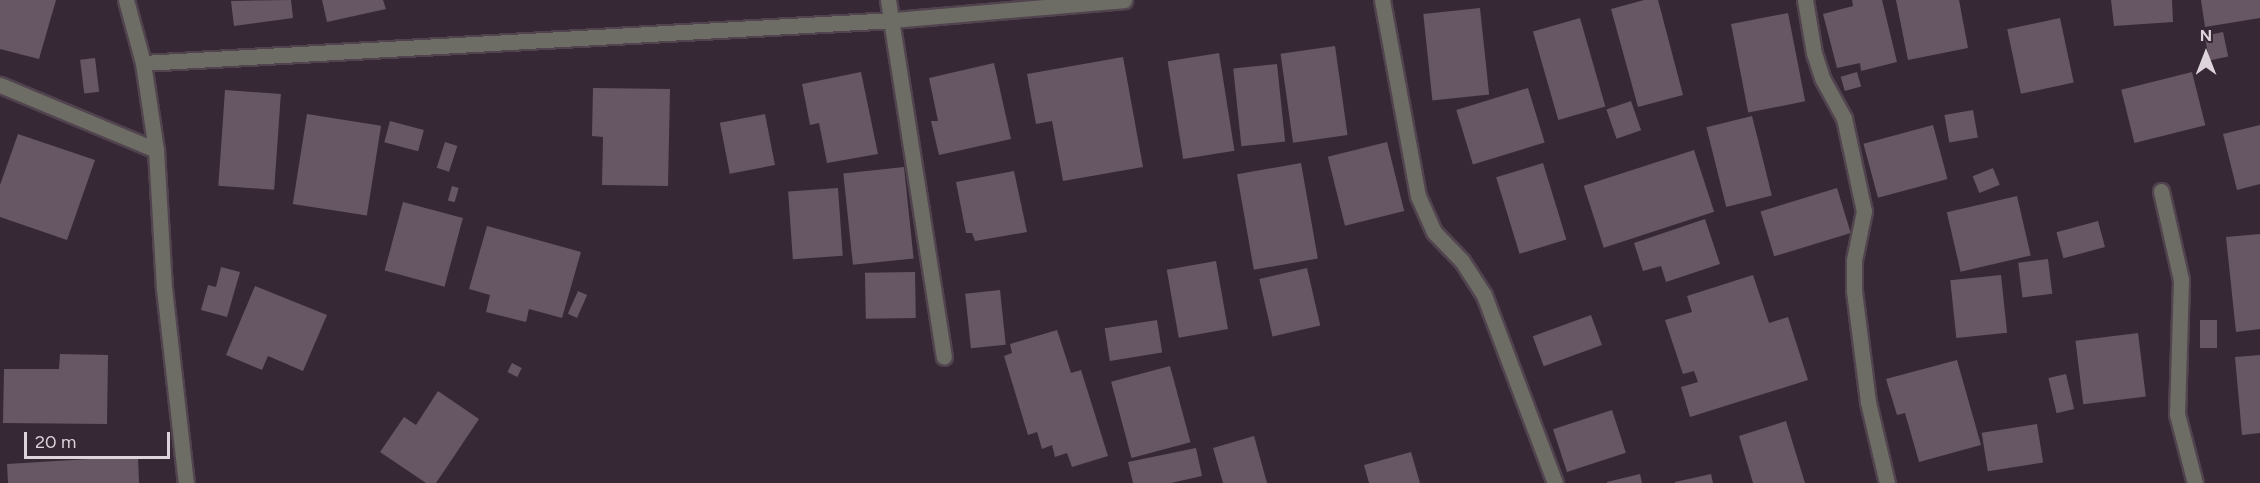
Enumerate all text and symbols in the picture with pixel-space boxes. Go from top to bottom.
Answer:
north arrow [2176,24,2236,84]
text: N [2200,26,2212,45]
scale bar [27,420,172,458]
text: 20 m [35,431,76,453]

